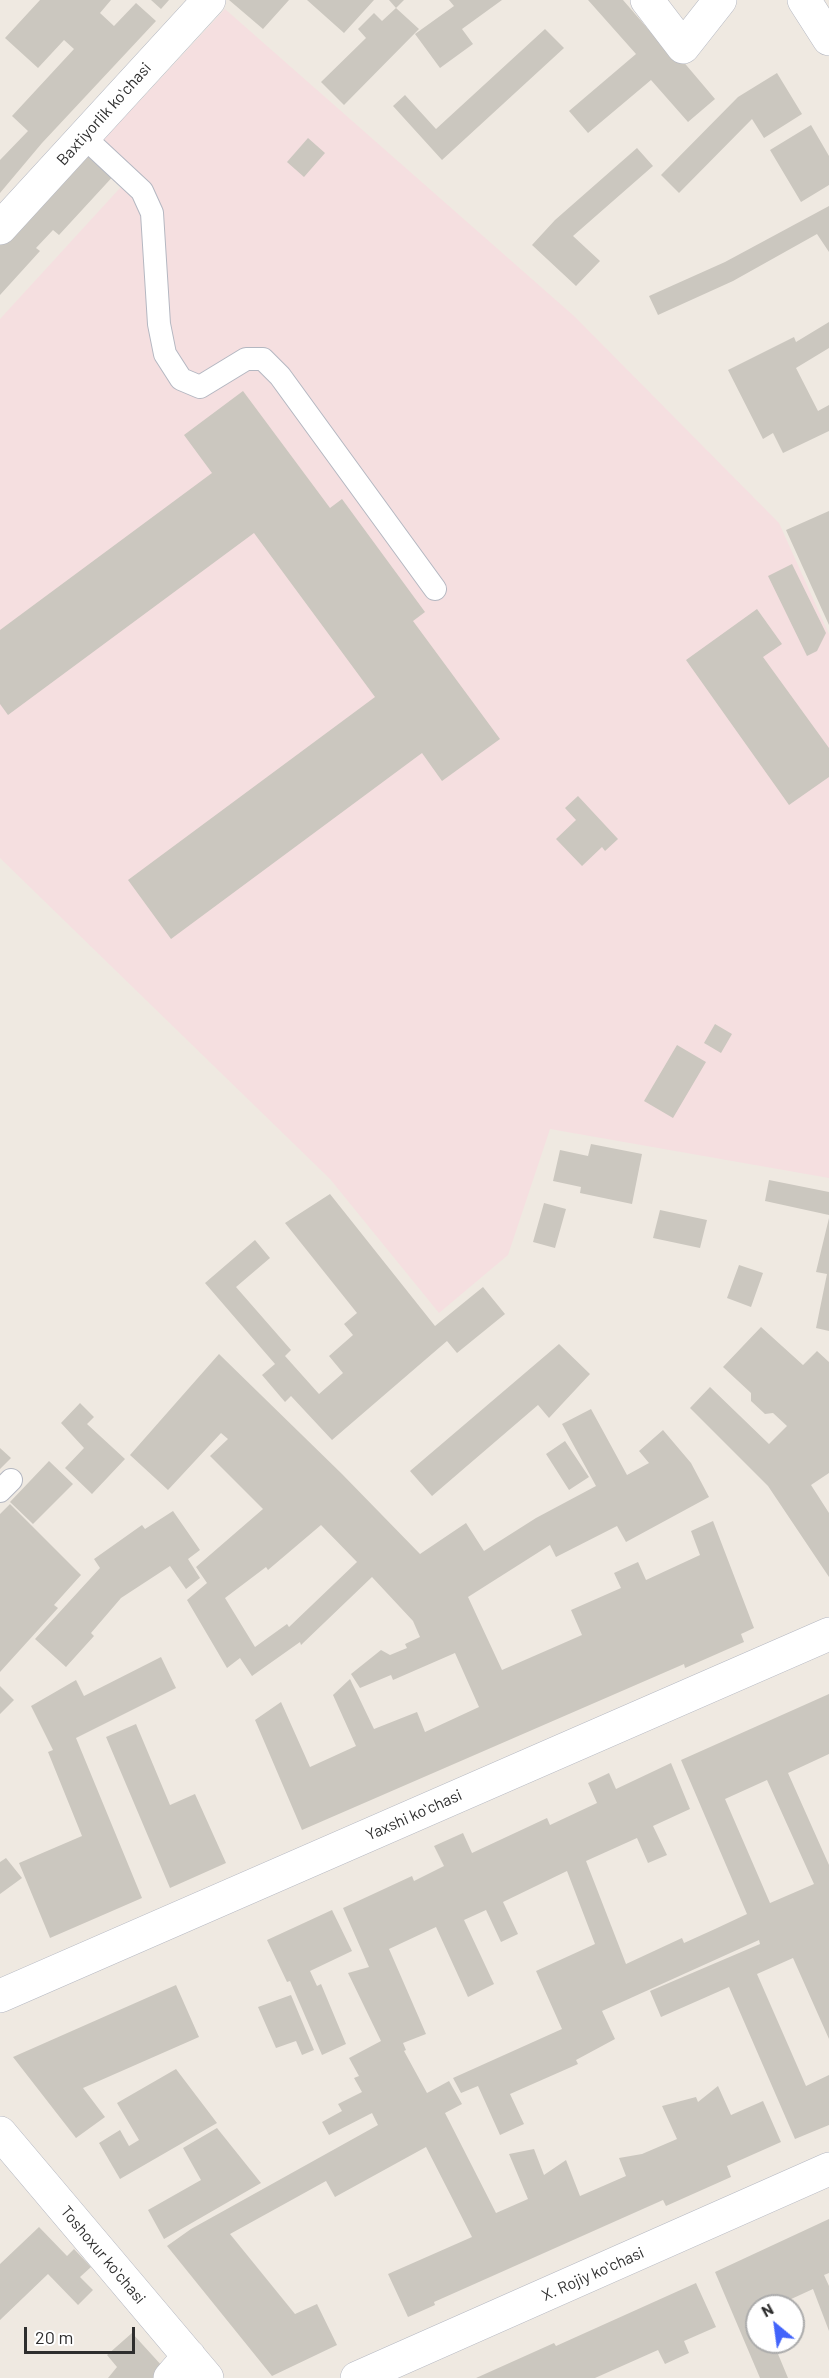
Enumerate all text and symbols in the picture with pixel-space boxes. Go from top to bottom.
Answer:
street label: Baxtiyorlik koʻchasi [53,59,155,169]
street label: Yaxshi koʻchasi [363,1785,465,1845]
street label: Toshoxur koʻchasi [56,2202,150,2308]
street label: X. Rojiy koʻchasi [539,2243,647,2305]
north arrow [745,2294,805,2354]
text: N [758,2299,776,2320]
scale bar [27,2315,138,2353]
text: 20 m [35,2326,73,2348]

